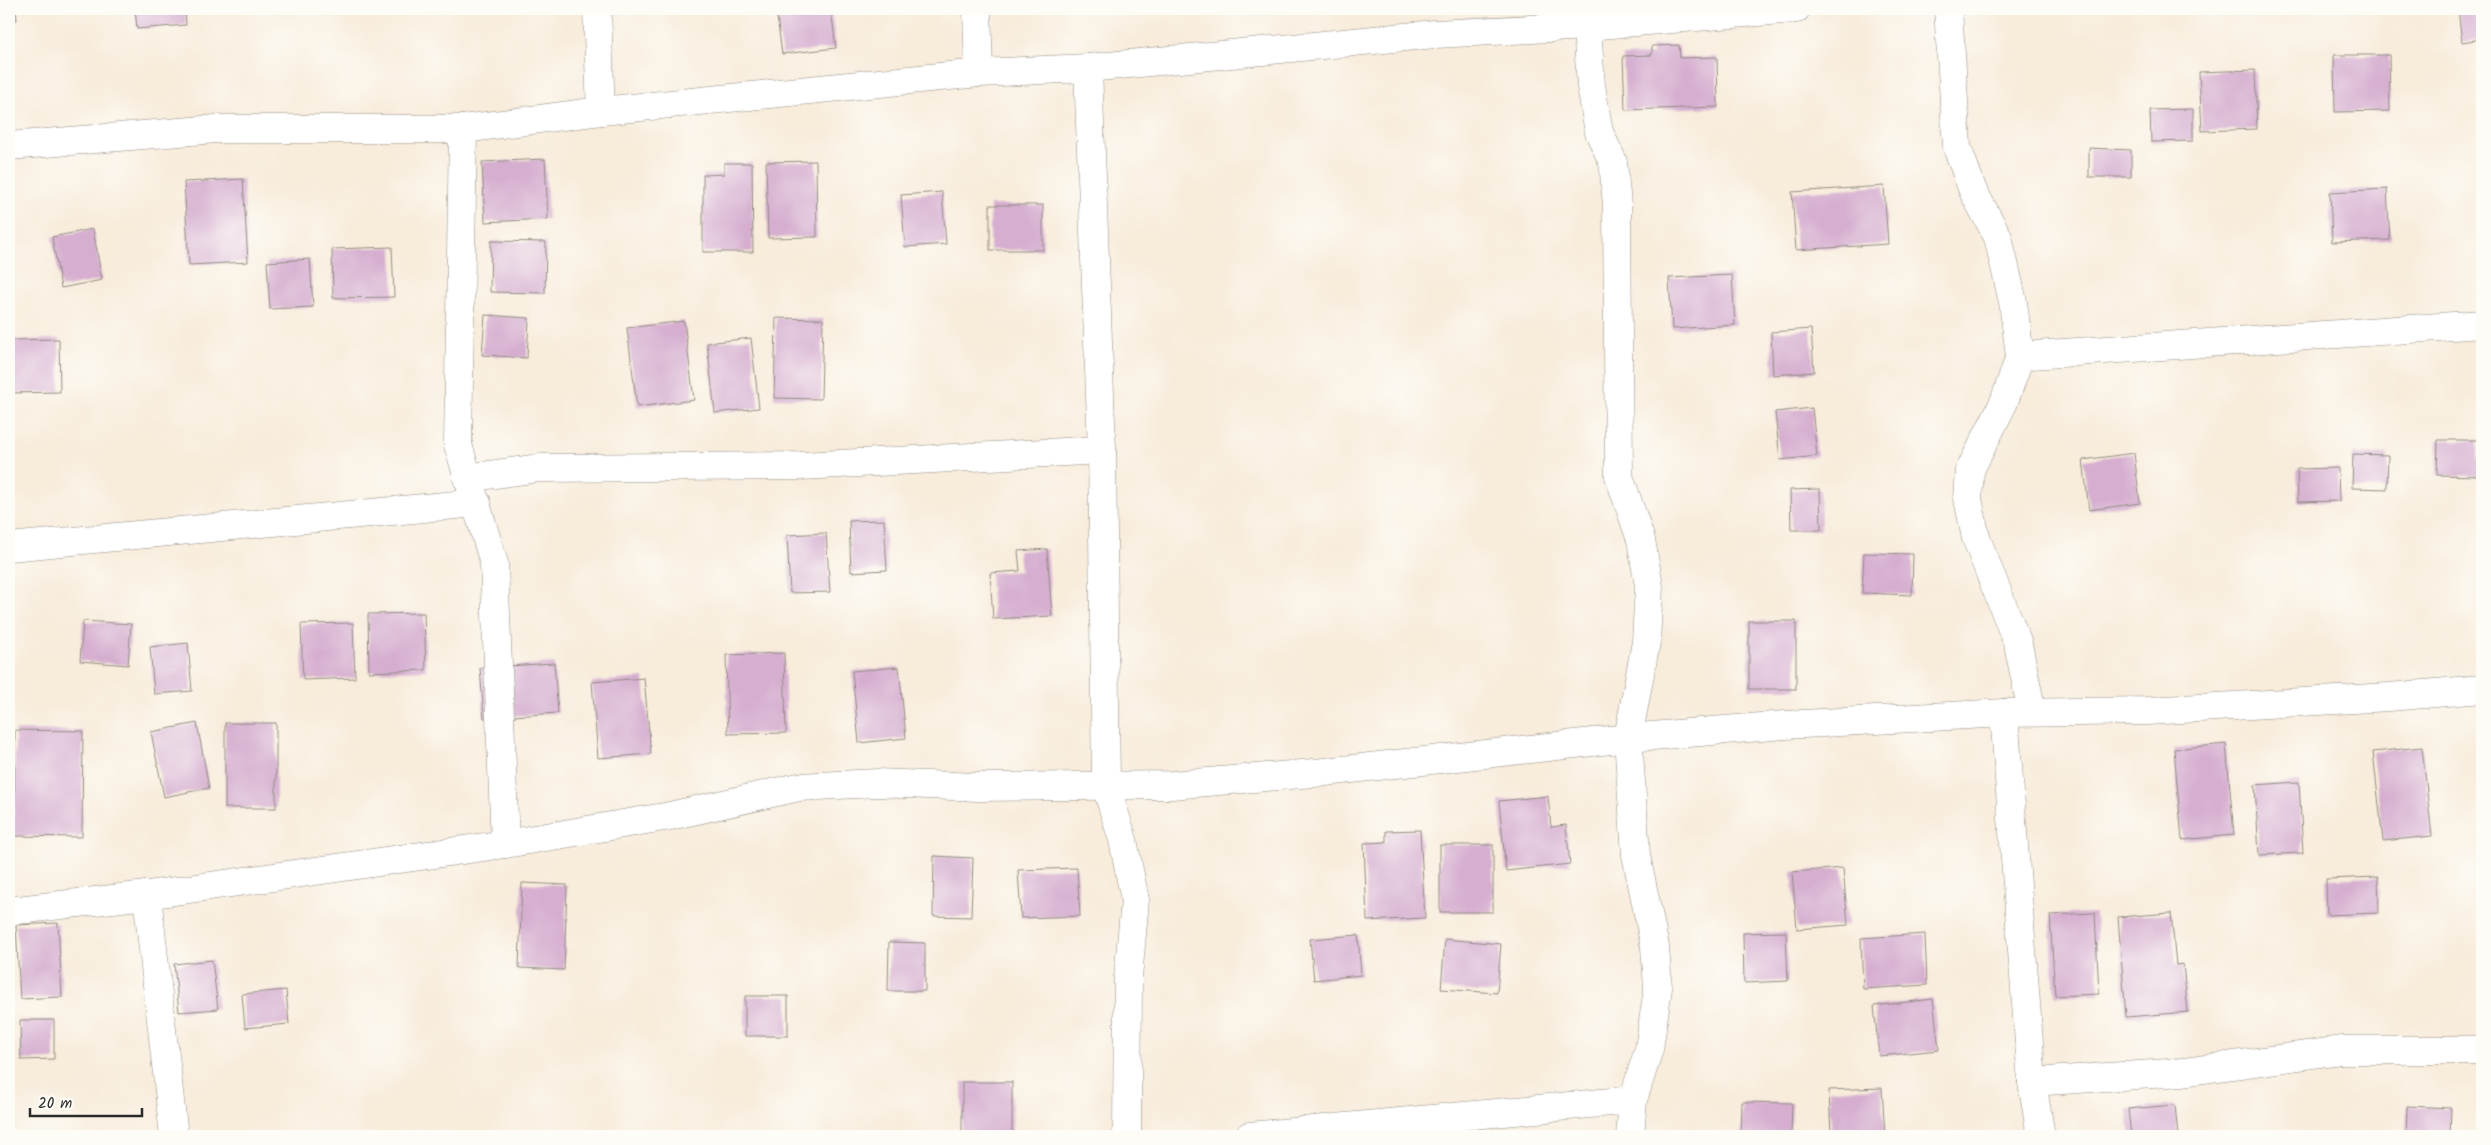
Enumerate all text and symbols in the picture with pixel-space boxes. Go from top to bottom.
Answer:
scale bar [30,1085,142,1117]
text: 20 m [38,1092,72,1116]

